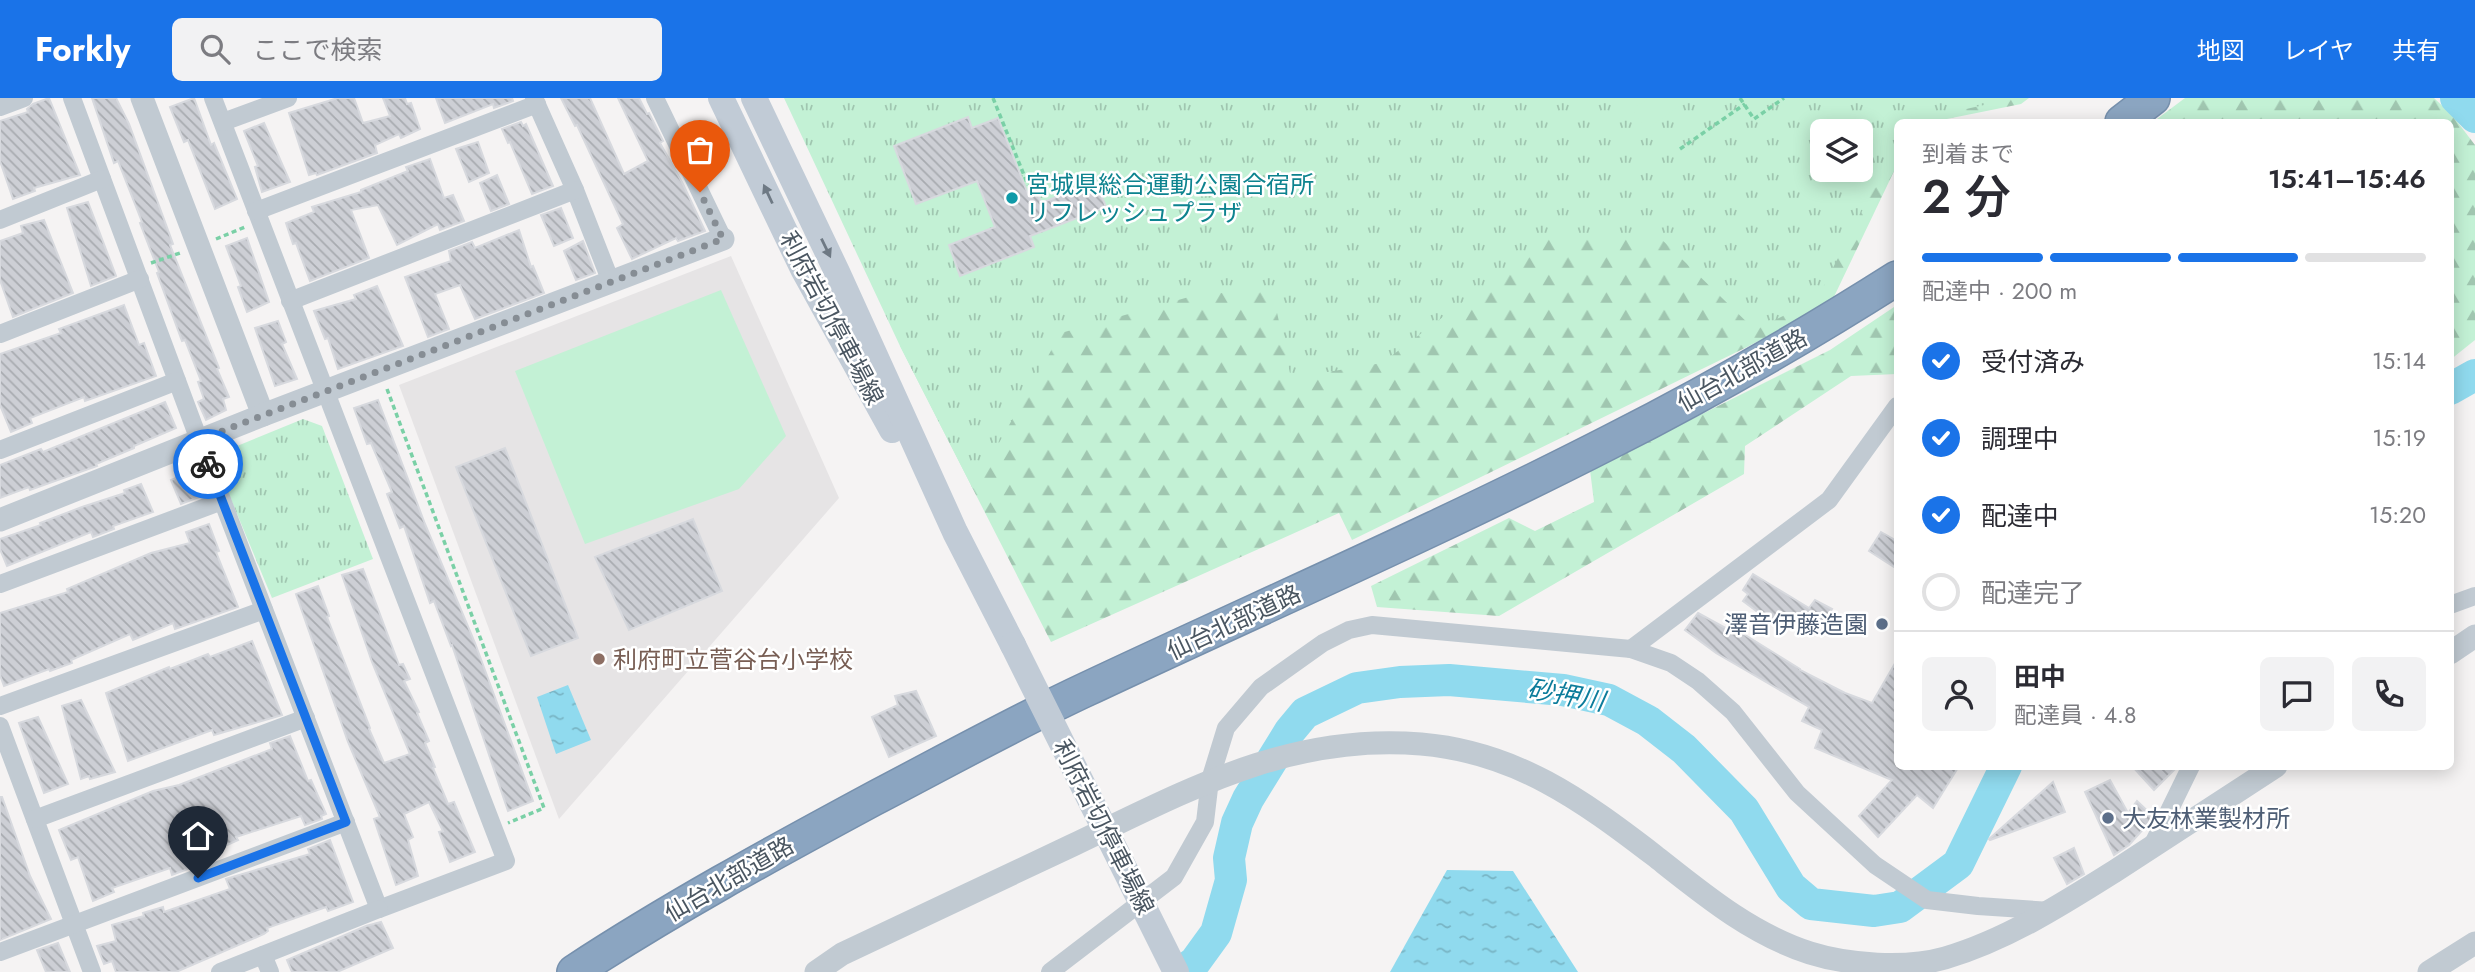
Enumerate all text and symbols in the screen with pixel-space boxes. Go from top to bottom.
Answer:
search box [172,18,662,81]
text: Forkly [35,26,130,73]
icon: search [196,30,234,68]
text: ここで検索 [252,31,382,69]
text: 地図 [2197,33,2245,68]
text: レイヤ [2283,33,2354,68]
text: 共有 [2392,33,2440,68]
map controls [1810,119,1873,182]
button: layers [1810,119,1873,182]
pin [670,120,730,192]
icon: bag [681,131,719,169]
text: 到着まで [1922,137,2014,171]
text: 15:41–15:46 [2268,160,2426,198]
text: 2 分 [1922,164,2011,230]
place label: 宮城県総合運動公園合宿所 リフレッシュプラザ [1026,167,1314,230]
one-way arrow [762,184,774,204]
marker: 宮城県総合運動公園合宿所 リフレッシュプラザ [1004,190,1020,206]
street label: 利府岩切停車場線 [771,225,893,411]
one-way arrow [820,238,831,258]
text: 配達中 · 200 m [1922,274,2077,308]
street label: 仙台北部道路 [1671,320,1813,420]
icon: check [1922,342,1960,380]
text: 受付済み [1981,343,2085,381]
text: 15:14 [2372,344,2426,378]
icon: check [1922,419,1960,457]
text: 調理中 [1981,420,2059,458]
text: 15:19 [2372,421,2426,455]
courier [173,429,243,499]
icon: bike [189,445,227,483]
icon: check [1922,496,1960,534]
text: 配達中 [1981,497,2059,535]
text: 15:20 [2369,498,2426,532]
text: 配達完了 [1981,574,2085,612]
street label: 仙台北部道路 [1161,576,1307,668]
place label: 澤音伊藤造園 [1724,607,1868,642]
marker: 澤音伊藤造園 [1874,616,1890,632]
place label: 利府町立菅谷台小学校 [613,642,853,677]
marker: 利府町立菅谷台小学校 [591,651,607,667]
button: person [1922,657,1996,731]
button: chat [2260,657,2334,731]
button: phone [2352,657,2426,731]
text: 田中 [2014,658,2066,696]
water label: 砂押川 [1524,670,1611,721]
text: 配達員 · 4.8 [2014,698,2137,732]
street label: 利府岩切停車場線 [1045,734,1163,920]
place label: 大友林業製材所 [2122,801,2290,836]
pin [168,806,228,878]
marker: 大友林業製材所 [2100,810,2116,826]
icon: home [179,817,217,855]
street label: 仙台北部道路 [658,828,800,930]

